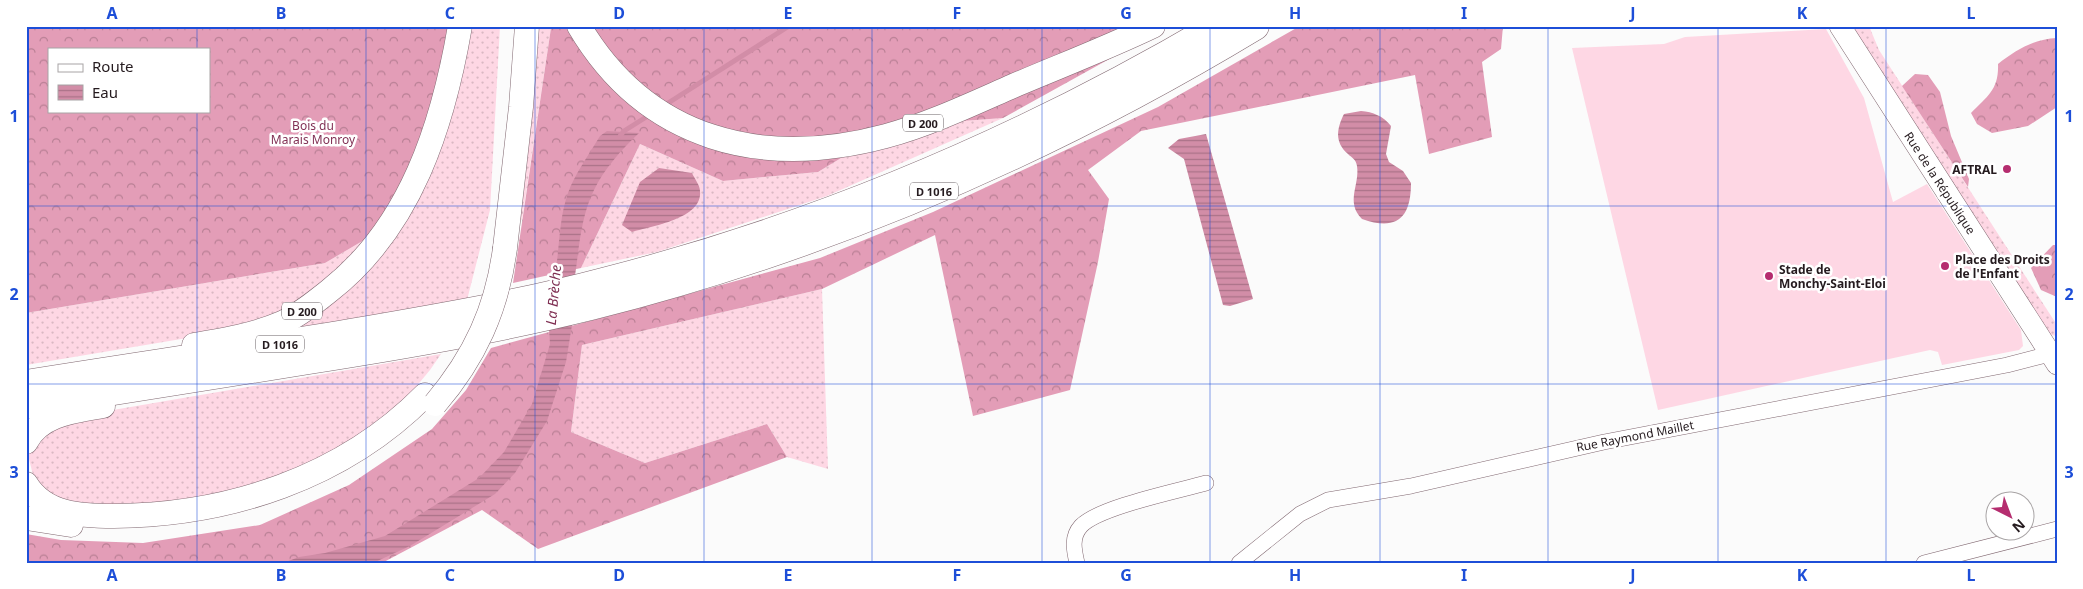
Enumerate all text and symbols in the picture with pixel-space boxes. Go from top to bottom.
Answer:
text: A [106,2,118,24]
text: B [276,2,286,24]
text: C [445,2,455,24]
text: D [613,2,625,24]
text: E [784,2,793,24]
text: F [953,2,961,24]
text: G [1120,2,1132,24]
text: H [1289,2,1301,24]
text: I [1461,2,1467,24]
text: J [1628,2,1636,24]
text: K [1797,2,1808,24]
text: L [1967,2,1976,24]
legend [48,48,210,112]
text: Route [92,56,134,76]
text: Eau [92,82,118,102]
text: 1 [9,105,19,127]
text: 1 [2064,105,2074,127]
road number: D 200 [903,115,943,132]
park label: Bois du Marais Monroy [271,117,356,148]
street label: Rue de la République [1900,128,1980,238]
place label: AFTRAL [1952,161,1997,178]
marker: AFTRAL [2001,163,2013,175]
road number: D 1016 [910,182,958,200]
place label: Place des Droits de l'Enfant [1955,251,2050,282]
marker: Place des Droits de l'Enfant [1939,260,1951,272]
place label: Stade de Monchy-Saint-Eloi [1779,261,1886,292]
water label: La Brèche [541,264,565,326]
marker: Stade de Monchy-Saint-Eloi [1763,270,1775,282]
text: 2 [9,283,19,305]
text: 2 [2064,283,2074,305]
road number: D 200 [282,302,322,320]
road number: D 1016 [256,336,304,352]
street label: Rue Raymond Maillet [1575,416,1696,456]
text: 3 [9,461,19,483]
text: 3 [2064,461,2074,483]
north arrow [1986,492,2036,542]
text: N [2008,515,2030,537]
text: A [106,564,118,586]
text: B [276,564,286,586]
text: C [445,564,455,586]
text: D [613,564,625,586]
text: E [784,564,793,586]
text: F [953,564,961,586]
text: G [1120,564,1132,586]
text: H [1289,564,1301,586]
text: I [1461,564,1467,586]
text: J [1628,564,1636,586]
text: K [1797,564,1808,586]
text: L [1967,564,1976,586]

